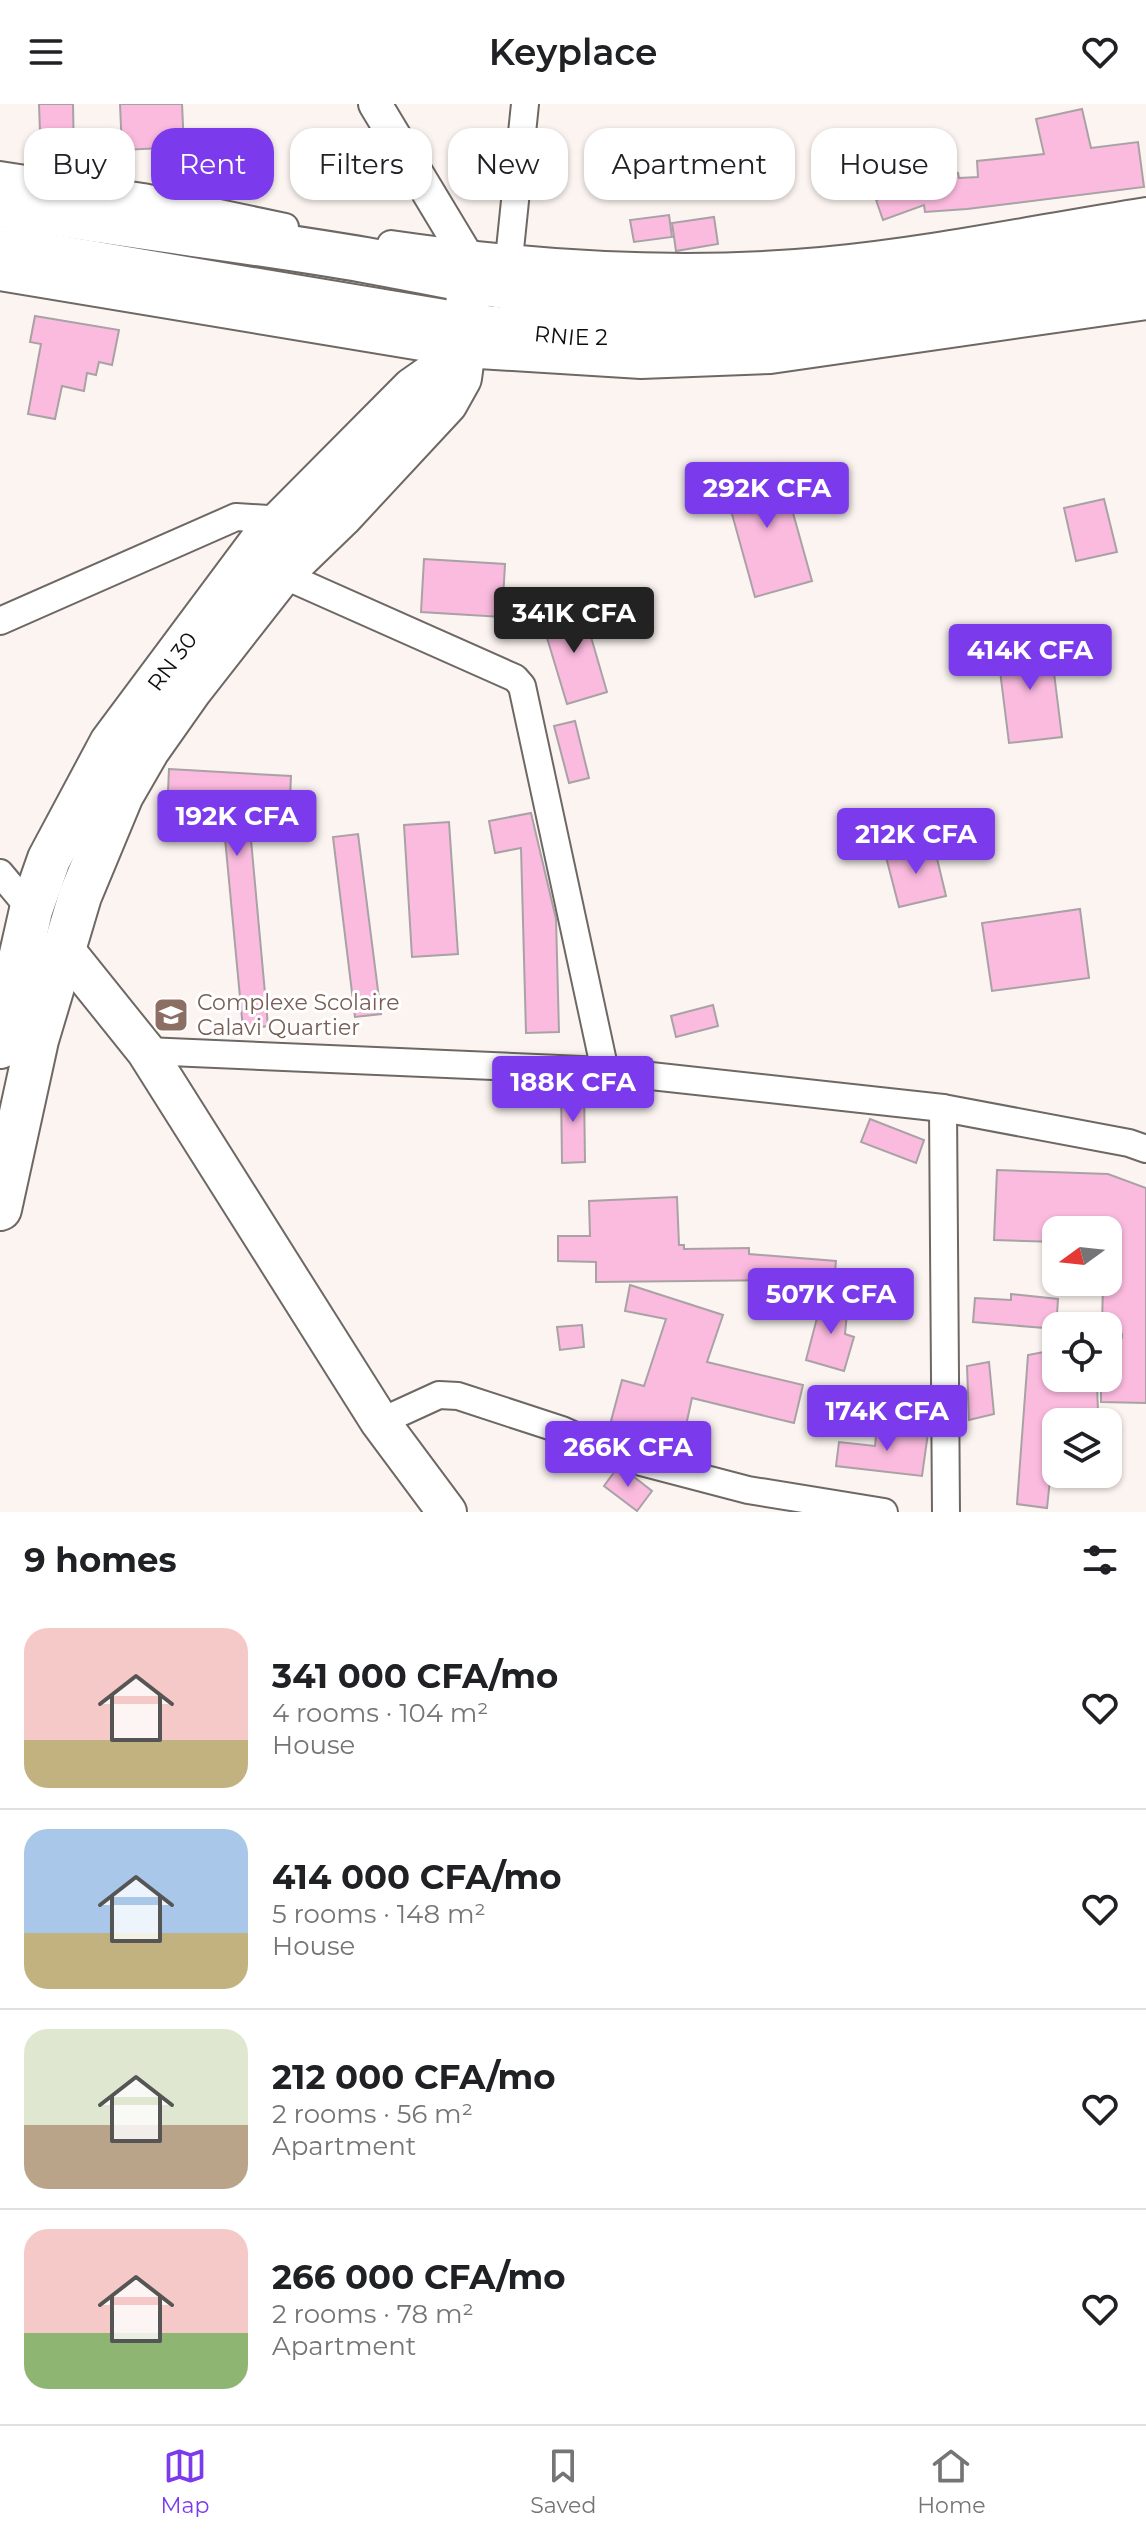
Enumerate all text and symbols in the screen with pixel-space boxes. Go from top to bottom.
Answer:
icon: menu [24,30,68,74]
text: Keyplace [489,30,657,74]
icon: heart [1078,30,1122,74]
chip: Buy [24,128,135,200]
chip: Rent [151,128,274,200]
chip: Filters [290,128,432,200]
chip: New [448,128,568,200]
chip: Apartment [584,128,795,200]
chip: House [811,128,957,200]
street label: RNIE 2 [533,320,608,351]
pin: 292K CFA [684,462,850,530]
text: 292K CFA [703,472,831,504]
pin: 341K CFA [491,587,657,655]
text: 341K CFA [512,597,636,629]
pin: 414K CFA [947,624,1113,692]
street label: RN 30 [142,627,203,696]
text: 414K CFA [967,634,1093,666]
pin: 192K CFA [154,790,320,858]
text: 192K CFA [175,800,299,832]
pin: 212K CFA [833,808,999,876]
text: 212K CFA [855,818,977,850]
place label: Complexe Scolaire Calavi Quartier [197,989,400,1041]
school or university icon: Complexe Scolaire Calavi Quartier [152,996,190,1034]
pin: 188K CFA [490,1056,656,1124]
text: 188K CFA [510,1066,636,1098]
north arrow [1042,1216,1122,1296]
map controls [1042,1216,1122,1488]
pin: 507K CFA [748,1268,914,1336]
text: 507K CFA [766,1278,896,1310]
button: locate [1042,1312,1122,1392]
pin: 174K CFA [804,1385,970,1453]
text: 174K CFA [825,1395,949,1427]
button: layers [1042,1408,1122,1488]
pin: 266K CFA [545,1421,711,1489]
text: 266K CFA [563,1431,693,1463]
icon: filters [1078,1538,1122,1582]
text: 9 homes [24,1539,177,1581]
text: 341 000 CFA/mo [272,1655,558,1697]
icon: home [88,1660,184,1756]
icon: heart [1078,1686,1122,1730]
text: 4 rooms · 104 m² [272,1697,489,1729]
text: House [272,1729,355,1761]
text: 414 000 CFA/mo [272,1856,562,1898]
icon: home [88,1861,184,1957]
icon: heart [1078,1887,1122,1931]
text: 5 rooms · 148 m² [272,1898,486,1930]
text: House [272,1930,355,1962]
text: 212 000 CFA/mo [272,2056,556,2098]
icon: home [88,2061,184,2157]
icon: heart [1078,2087,1122,2131]
text: 2 rooms · 56 m² [272,2098,473,2130]
text: Apartment [272,2130,416,2162]
text: 266 000 CFA/mo [272,2256,566,2298]
icon: home [88,2261,184,2357]
icon: heart [1078,2287,1122,2331]
text: 2 rooms · 78 m² [272,2298,474,2330]
text: Apartment [272,2330,416,2362]
tab: Map [160,2444,209,2519]
tab: Saved [530,2444,596,2519]
tab: Home [917,2444,986,2519]

